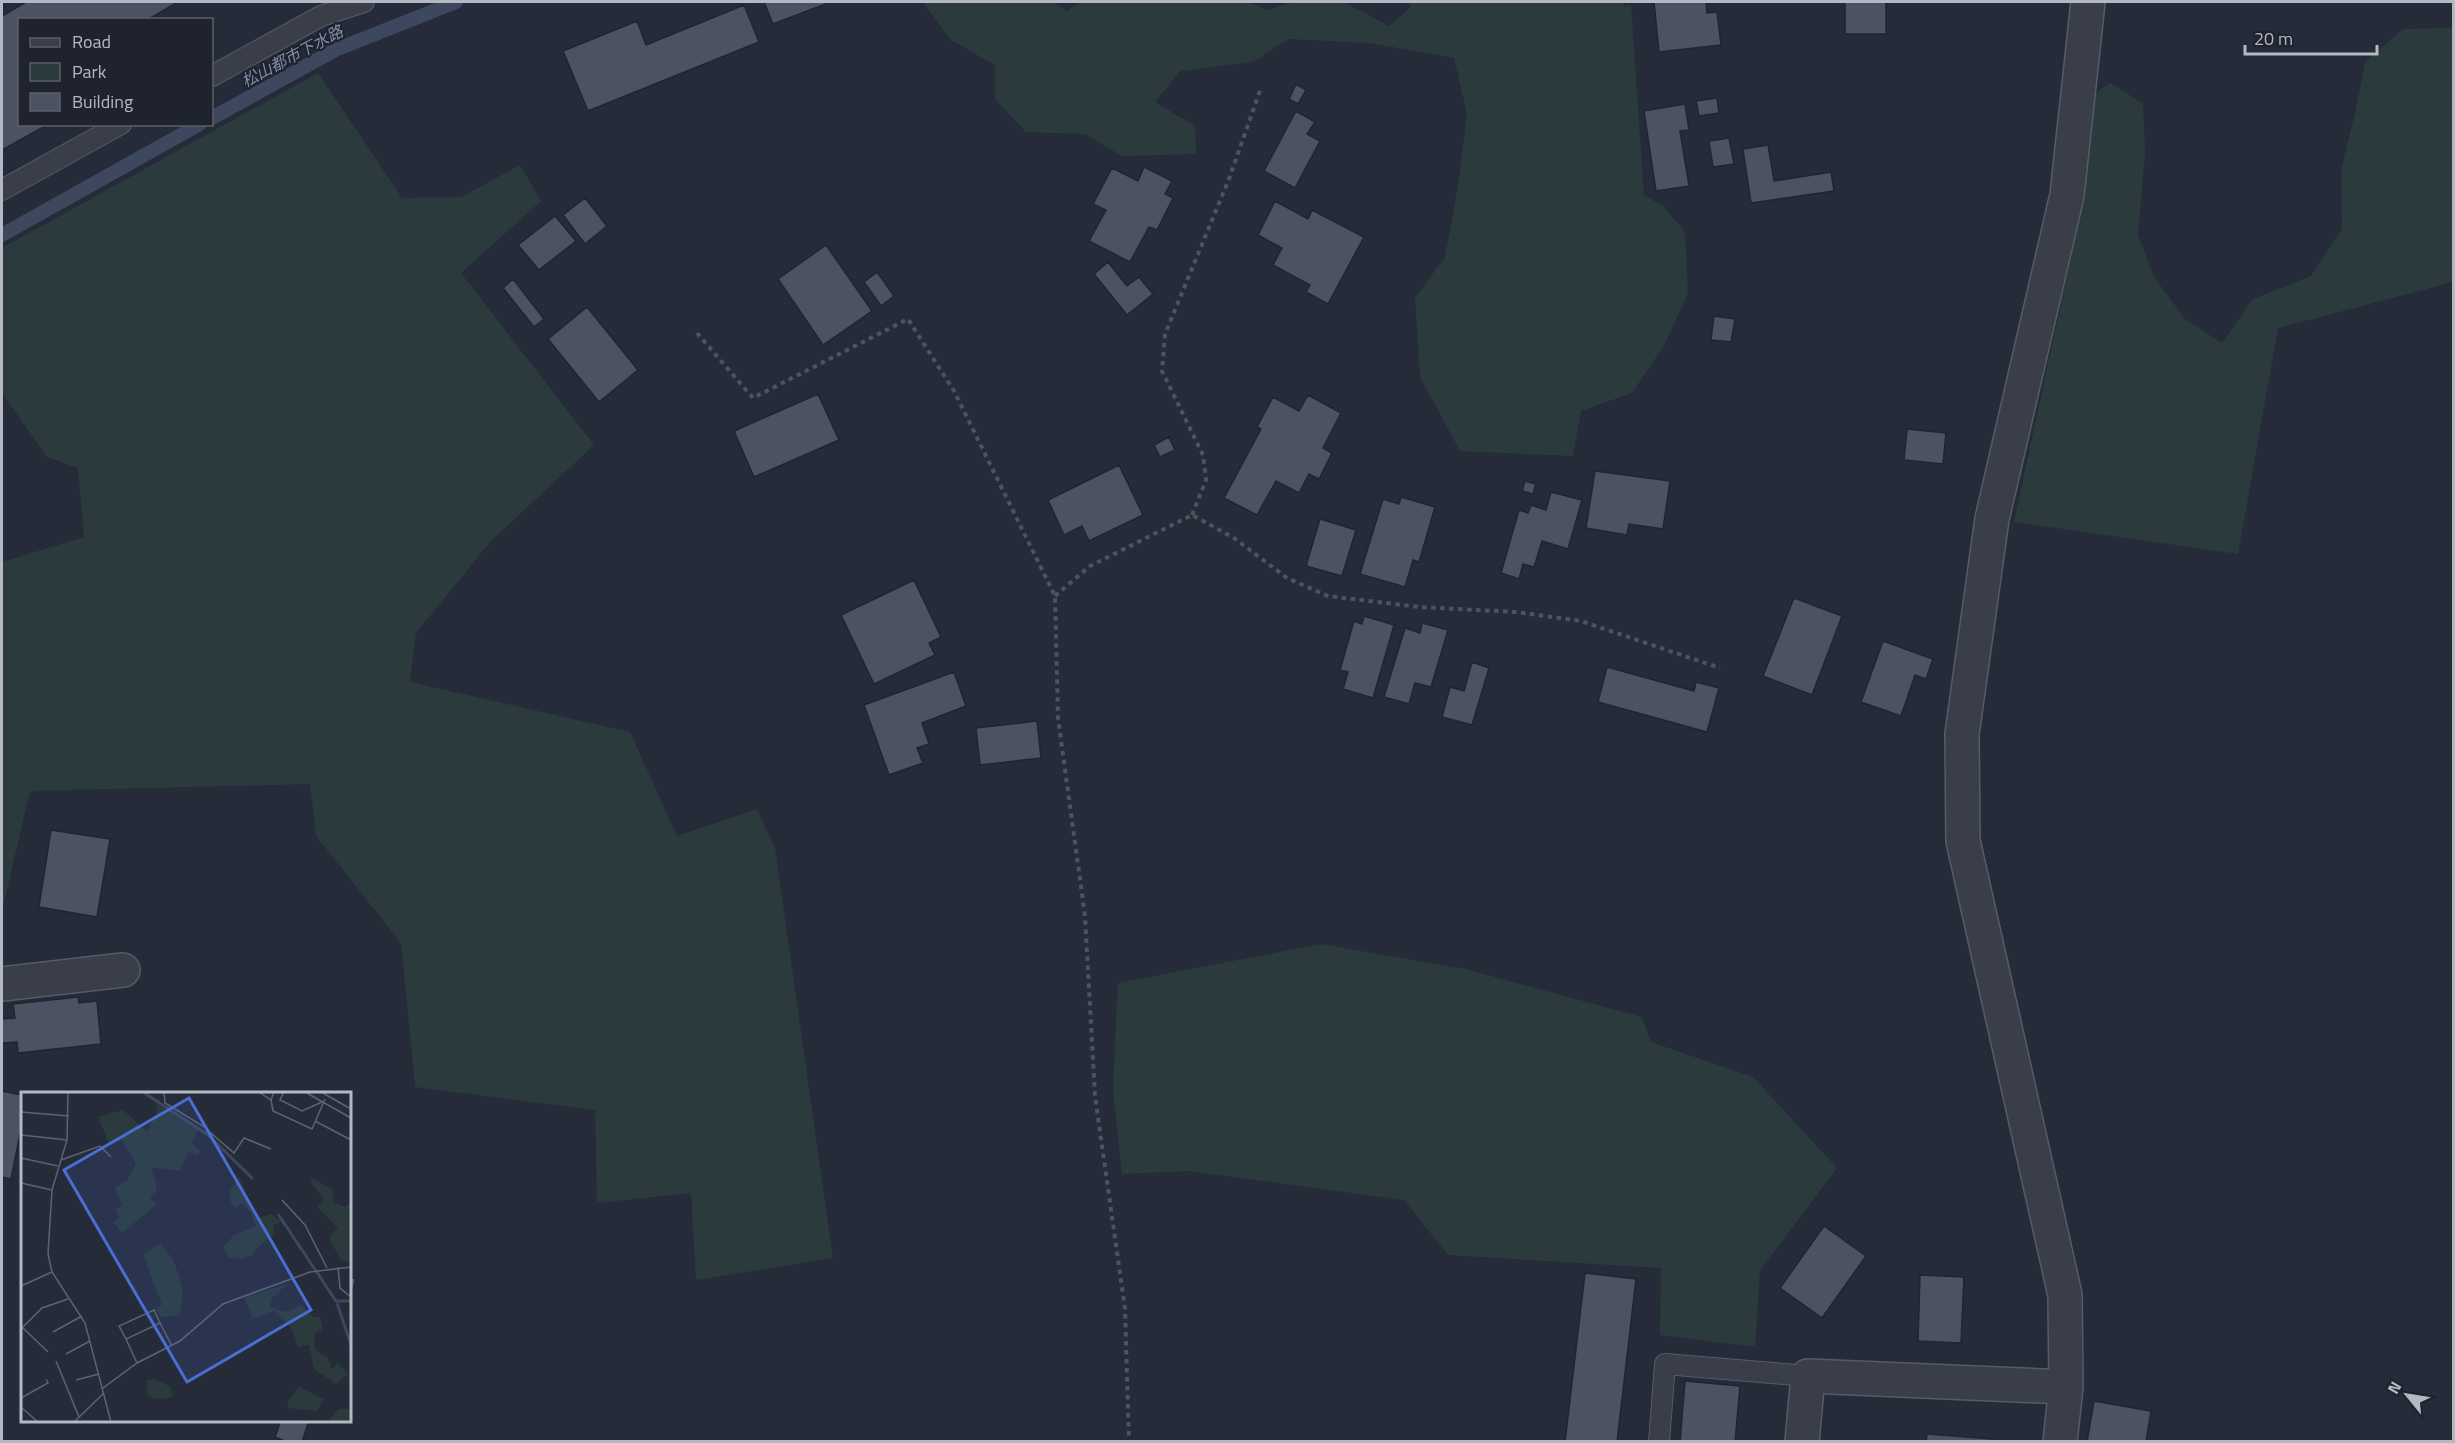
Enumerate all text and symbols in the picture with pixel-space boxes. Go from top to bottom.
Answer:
legend [18,18,213,126]
water label: 松山都市下水路 [237,18,349,93]
scale bar [2245,18,2377,56]
text: 20 m [2254,25,2293,52]
text: Road [72,28,111,55]
text: Park [72,58,107,85]
text: Building [72,88,133,115]
inset map [21,1092,351,1422]
north arrow [2377,1365,2437,1425]
text: N [2381,1377,2407,1398]

